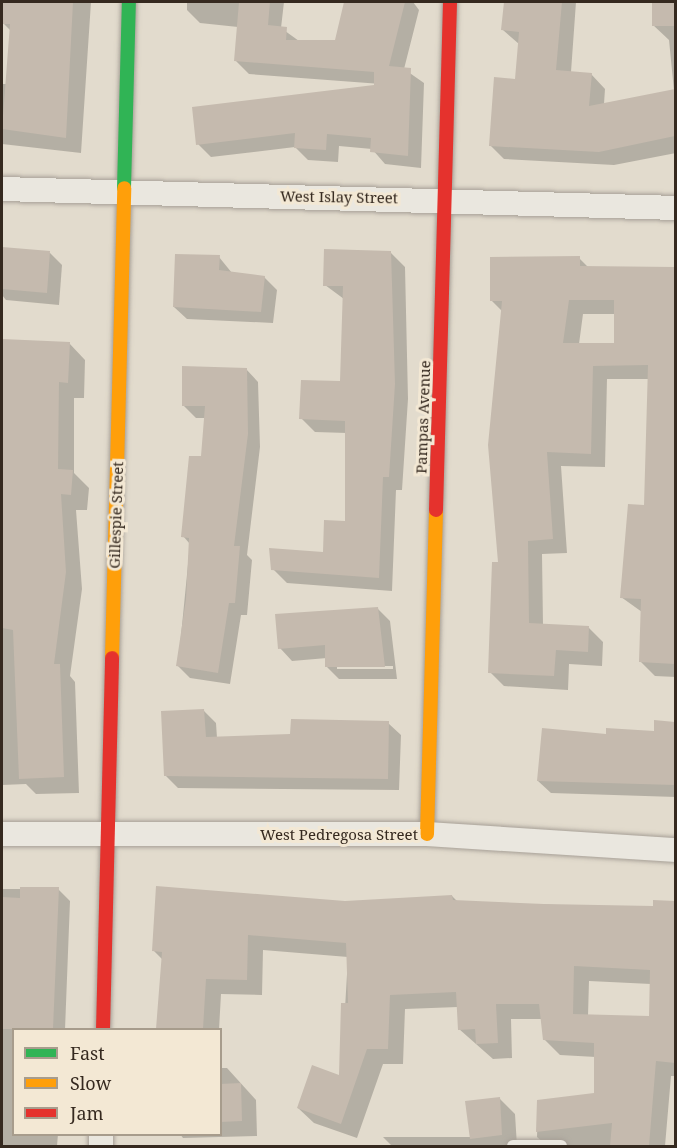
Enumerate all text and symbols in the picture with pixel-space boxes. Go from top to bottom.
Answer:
street label: West Islay Street [280,187,398,207]
street label: Pampas Avenue [412,360,434,474]
street label: Gillespie Street [105,461,127,569]
street label: West Pedregosa Street [260,826,418,844]
legend [12,1028,222,1136]
text: Fast [70,1041,105,1065]
text: Slow [70,1071,111,1095]
text: Jam [70,1101,104,1125]

